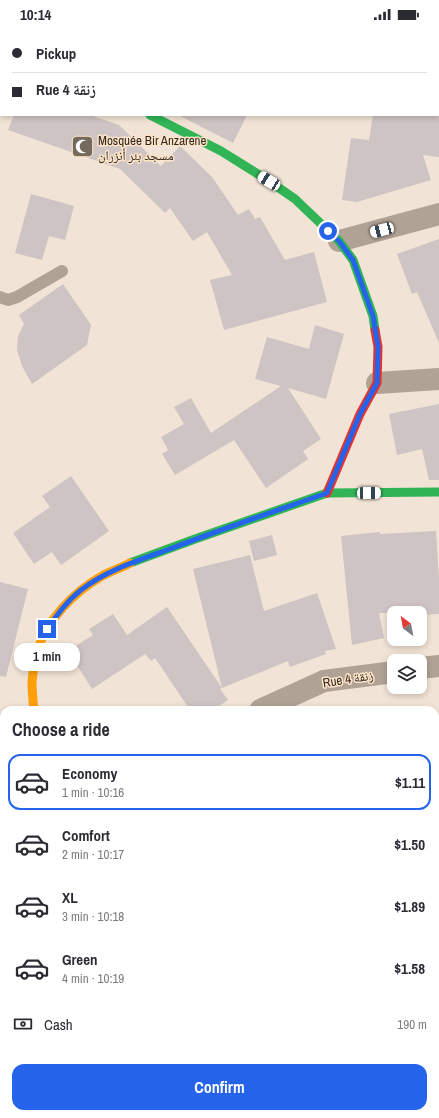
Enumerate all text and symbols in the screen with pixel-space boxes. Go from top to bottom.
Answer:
text: 10:14 [20,4,51,25]
text: Pickup [36,43,76,64]
text: Rue 4 زنقة [36,79,96,100]
place label: Mosquée Bir Anzarene مسجد بئر أنزران [98,132,207,164]
mosque icon: Mosquée Bir Anzarene مسجد بئر أنزران [70,134,96,160]
car [256,170,282,192]
car [369,221,395,239]
route start [319,222,337,240]
car [357,487,381,499]
north arrow [387,606,427,646]
map controls [387,606,427,694]
route end [38,620,56,638]
callout: 1 min [14,643,80,671]
text: 1 min [33,648,61,665]
button: layers [387,654,427,694]
street label: Rue 4 زنقة [322,667,374,691]
text: Choose a ride [12,717,110,742]
text: Economy [62,763,117,784]
icon: car [14,764,50,800]
text: $1.11 [395,772,425,793]
text: 1 min · 10:16 [62,784,124,801]
text: Comfort [62,825,110,846]
icon: car [14,826,50,862]
text: $1.50 [394,834,425,855]
text: 2 min · 10:17 [62,846,124,863]
text: XL [62,887,78,908]
icon: car [14,888,50,924]
text: $1.89 [394,896,425,917]
text: 3 min · 10:18 [62,908,124,925]
text: Green [62,949,98,970]
icon: car [14,950,50,986]
text: $1.58 [394,958,425,979]
text: 4 min · 10:19 [62,970,124,987]
icon: cash [12,1013,34,1035]
text: Cash [44,1014,73,1035]
text: 190 m [397,1016,427,1033]
button: Confirm [12,1064,427,1110]

